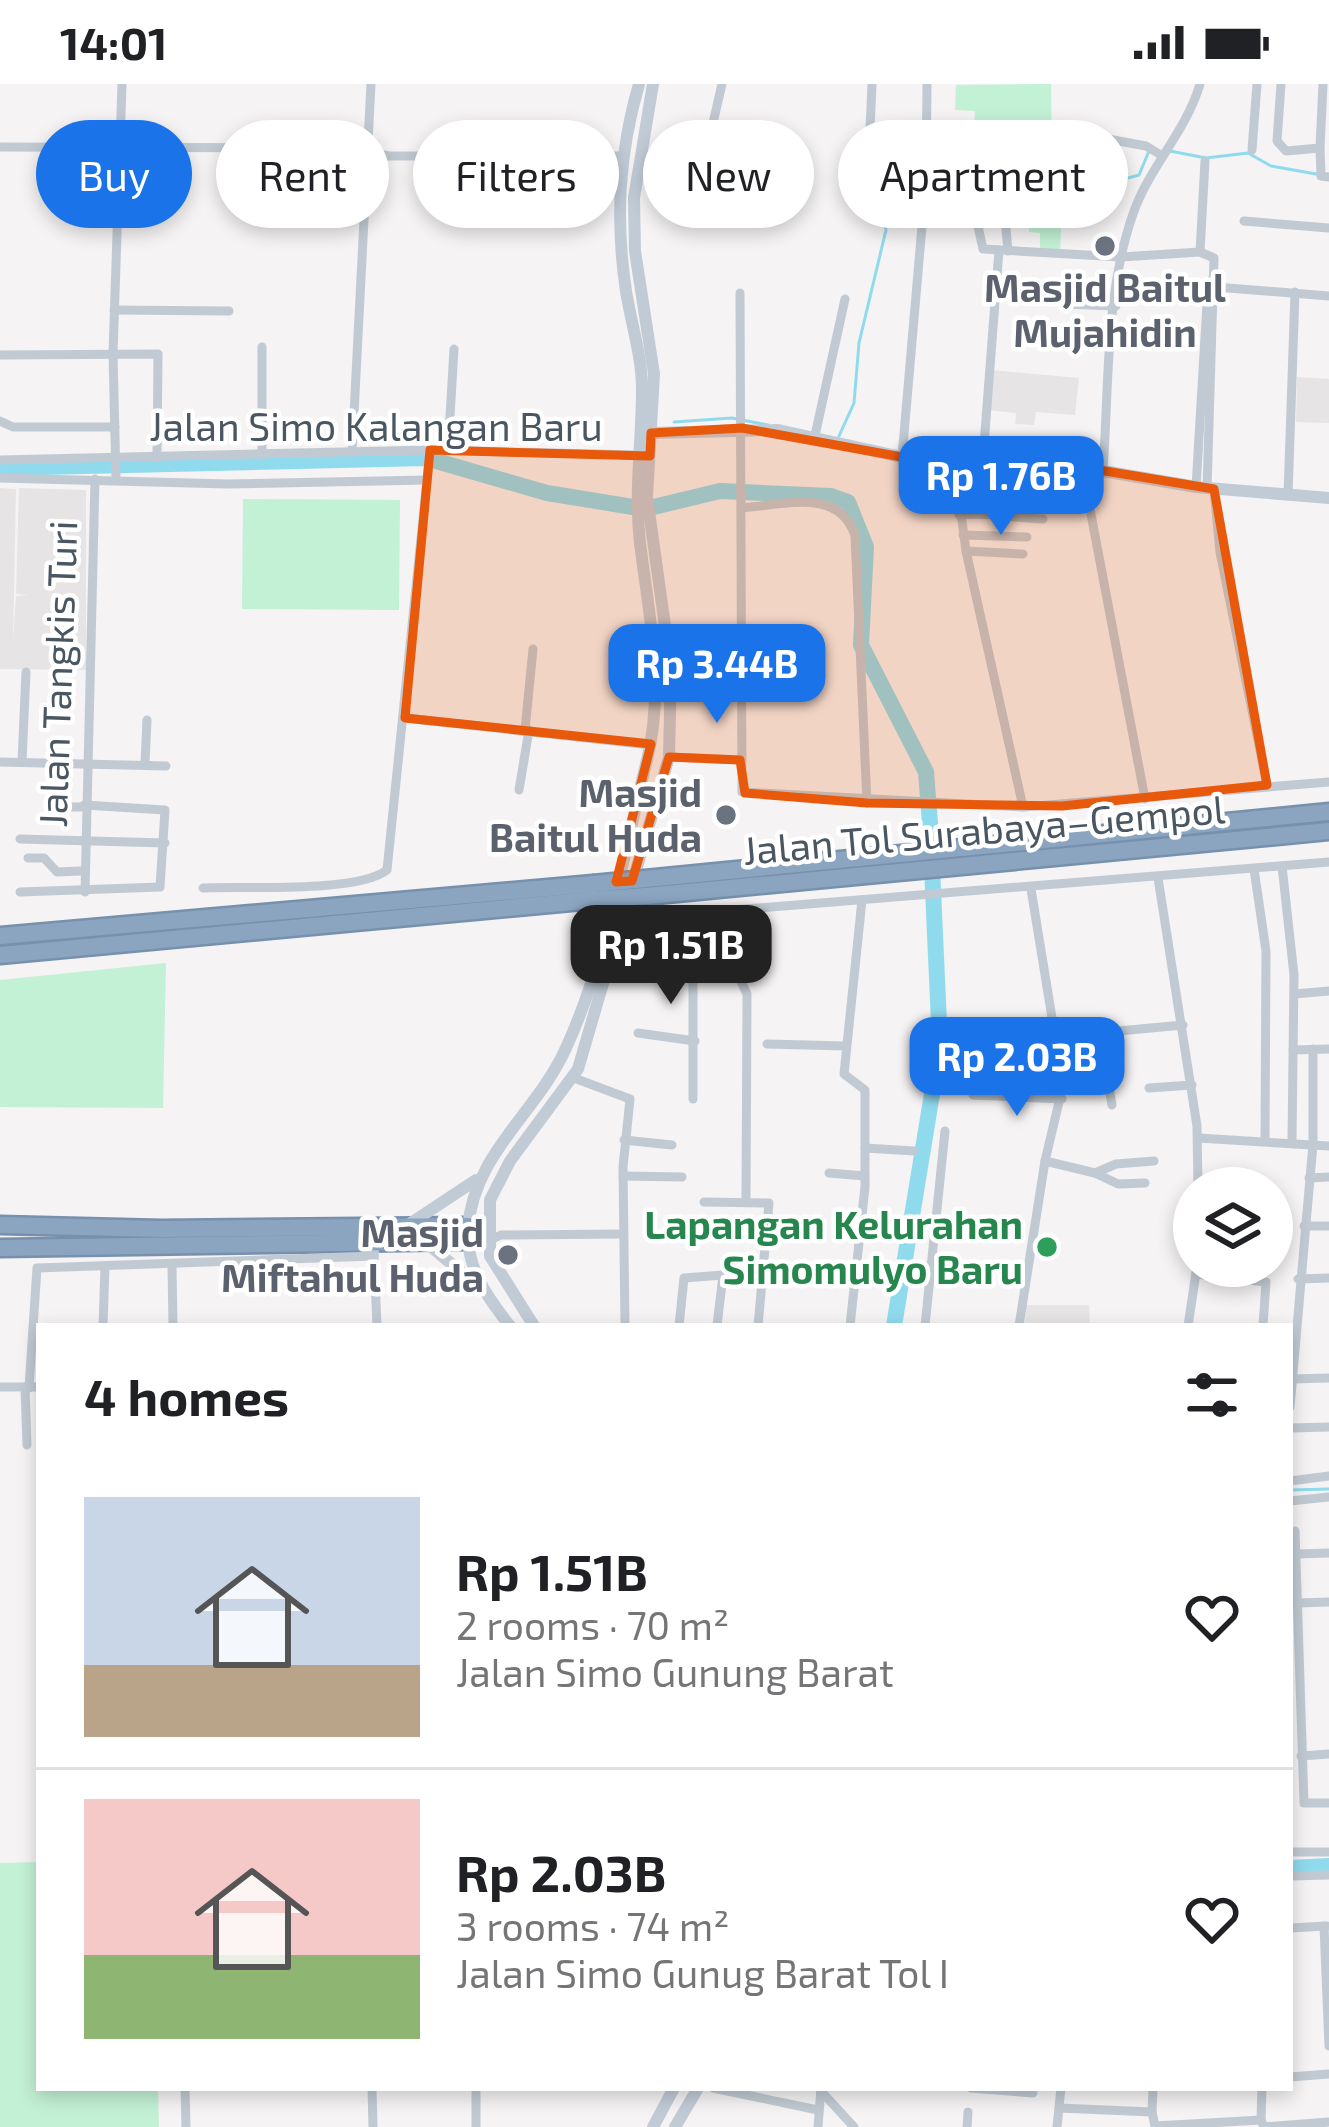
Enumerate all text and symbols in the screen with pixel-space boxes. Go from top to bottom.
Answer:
text: 14:01 [60,15,168,69]
chip: Buy [36,120,192,228]
chip: Rent [216,120,389,228]
chip: Filters [413,120,619,228]
chip: New [643,120,814,228]
chip: Apartment [838,120,1128,228]
marker: Masjid Baitul Mujahidin [1092,233,1118,259]
place label: Masjid Baitul Mujahidin [984,263,1226,355]
street label: Jalan Simo Kalangan Baru [149,402,603,449]
pin: Rp 1.76B [877,436,1125,538]
text: Rp 1.76B [926,451,1076,498]
street label: Jalan Tangkis Turi [28,520,85,828]
pin: Rp 3.44B [593,624,841,726]
text: Rp 3.44B [635,639,799,686]
place label: Masjid Baitul Huda [489,768,702,860]
street label: Jalan Tol Surabaya–Gempol [741,784,1227,873]
marker: Masjid Baitul Huda [713,802,739,828]
pin: Rp 1.51B [547,905,795,1007]
text: Rp 1.51B [598,920,744,967]
pin: Rp 2.03B [893,1017,1141,1119]
text: Rp 2.03B [937,1032,1097,1079]
map controls [1173,1167,1293,1287]
button: layers [1173,1167,1293,1287]
place label: Lapangan Kelurahan Simomulyo Baru [644,1200,1023,1293]
place label: Masjid Miftahul Huda [221,1208,484,1300]
marker: Lapangan Kelurahan Simomulyo Baru [1034,1234,1060,1260]
marker: Masjid Miftahul Huda [495,1242,521,1268]
icon: filters [1179,1362,1245,1428]
text: 4 homes [84,1365,289,1426]
text: Rp 1.51B [456,1540,648,1601]
icon: home [180,1545,324,1689]
icon: heart [1179,1584,1245,1650]
text: 2 rooms · 70 m² [456,1601,729,1648]
text: Jalan Simo Gunung Barat [456,1648,894,1695]
text: Rp 2.03B [456,1841,666,1902]
icon: home [180,1847,324,1991]
icon: heart [1179,1886,1245,1952]
text: 3 rooms · 74 m² [456,1902,729,1949]
text: Jalan Simo Gunug Barat Tol I [456,1949,949,1996]

